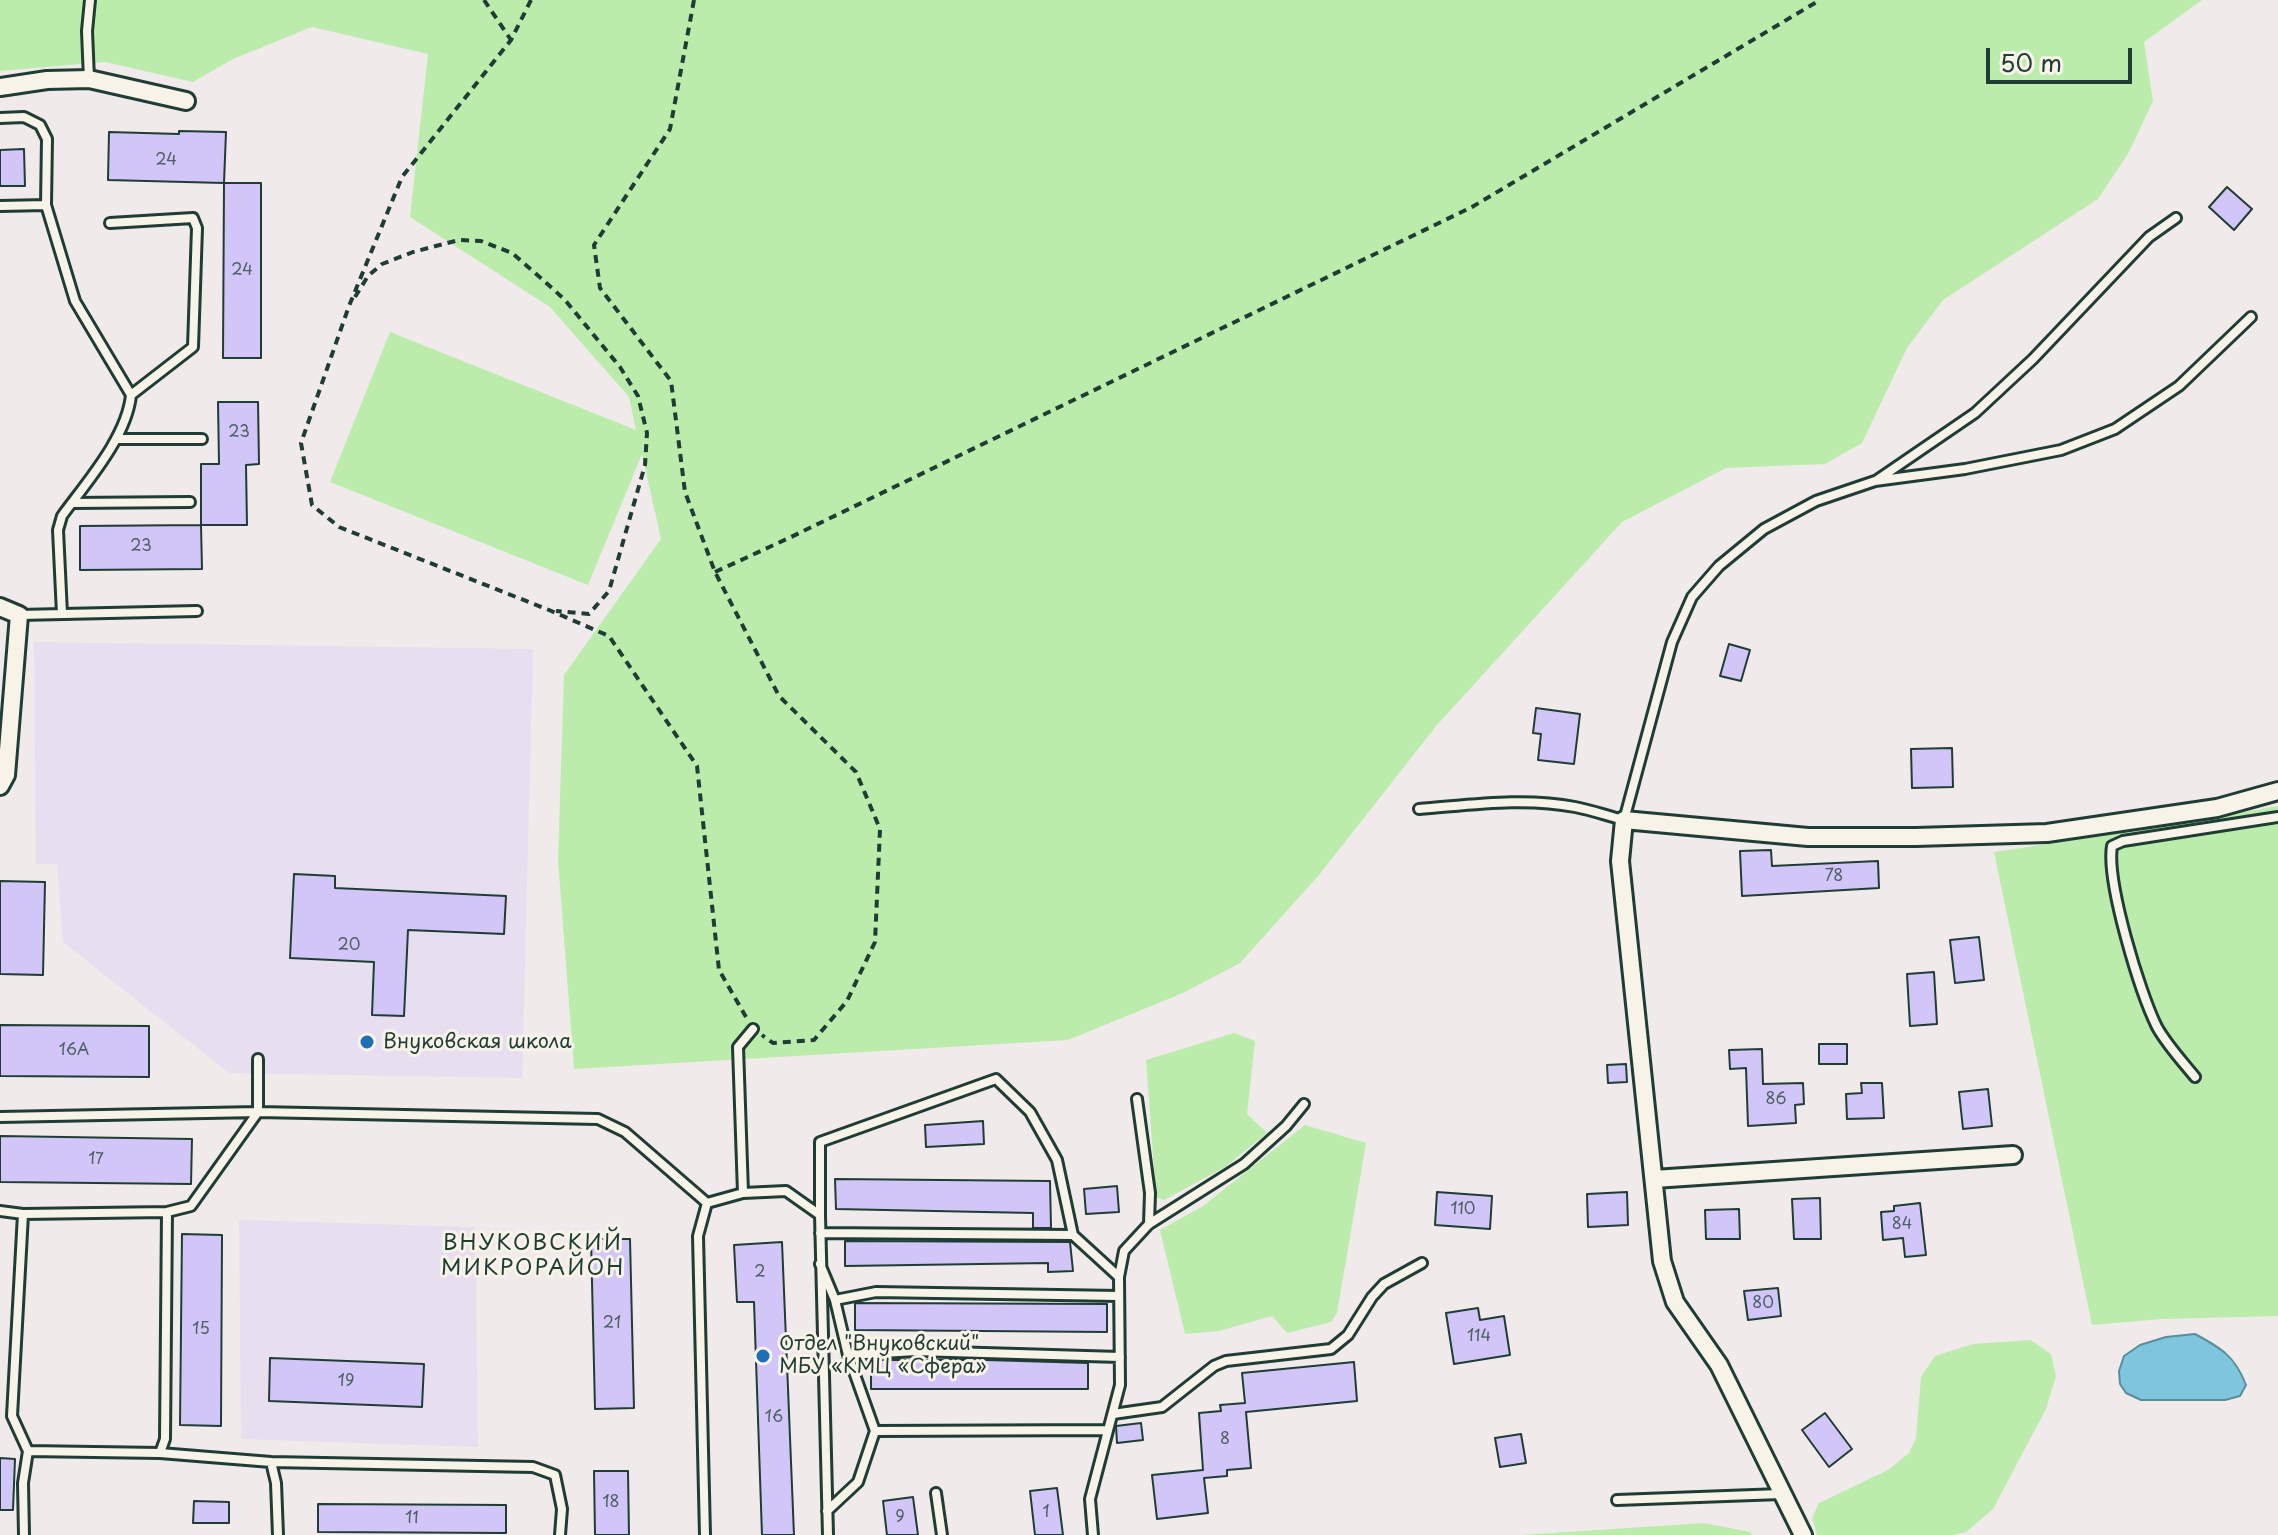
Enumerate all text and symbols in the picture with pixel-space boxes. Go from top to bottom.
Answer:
scale bar [1990,32,2136,82]
text: 50 m [2000,44,2062,80]
house number: 24 [155,151,177,171]
house number: 24 [231,261,253,281]
house number: 23 [228,423,250,443]
house number: 23 [130,537,152,557]
house number: 78 [1825,867,1843,887]
house number: 20 [338,936,360,956]
place label: Внуковская школа [383,1030,572,1054]
marker: Внуковская школа [358,1033,376,1051]
house number: 16А [59,1041,89,1061]
house number: 86 [1766,1090,1786,1110]
house number: 17 [88,1150,104,1170]
house number: 110 [1450,1200,1476,1220]
house number: 84 [1892,1215,1912,1235]
district label: ВНУКОВСКИЙ МИКРОРАЙОН [440,1231,626,1282]
house number: 2 [754,1263,766,1283]
house number: 80 [1752,1294,1774,1314]
house number: 21 [603,1314,621,1334]
house number: 15 [192,1320,210,1340]
house number: 114 [1467,1327,1491,1347]
place label: Отдел "Внуковский" МБУ «КМЦ «Сфера» [779,1332,986,1379]
marker: Отдел "Внуковский" МБУ «КМЦ «Сфера» [754,1347,772,1365]
house number: 19 [338,1372,354,1392]
house number: 16 [765,1408,783,1428]
house number: 8 [1220,1430,1230,1450]
house number: 18 [602,1493,620,1513]
house number: 1 [1042,1503,1050,1523]
house number: 9 [895,1508,905,1528]
house number: 11 [405,1509,419,1529]

